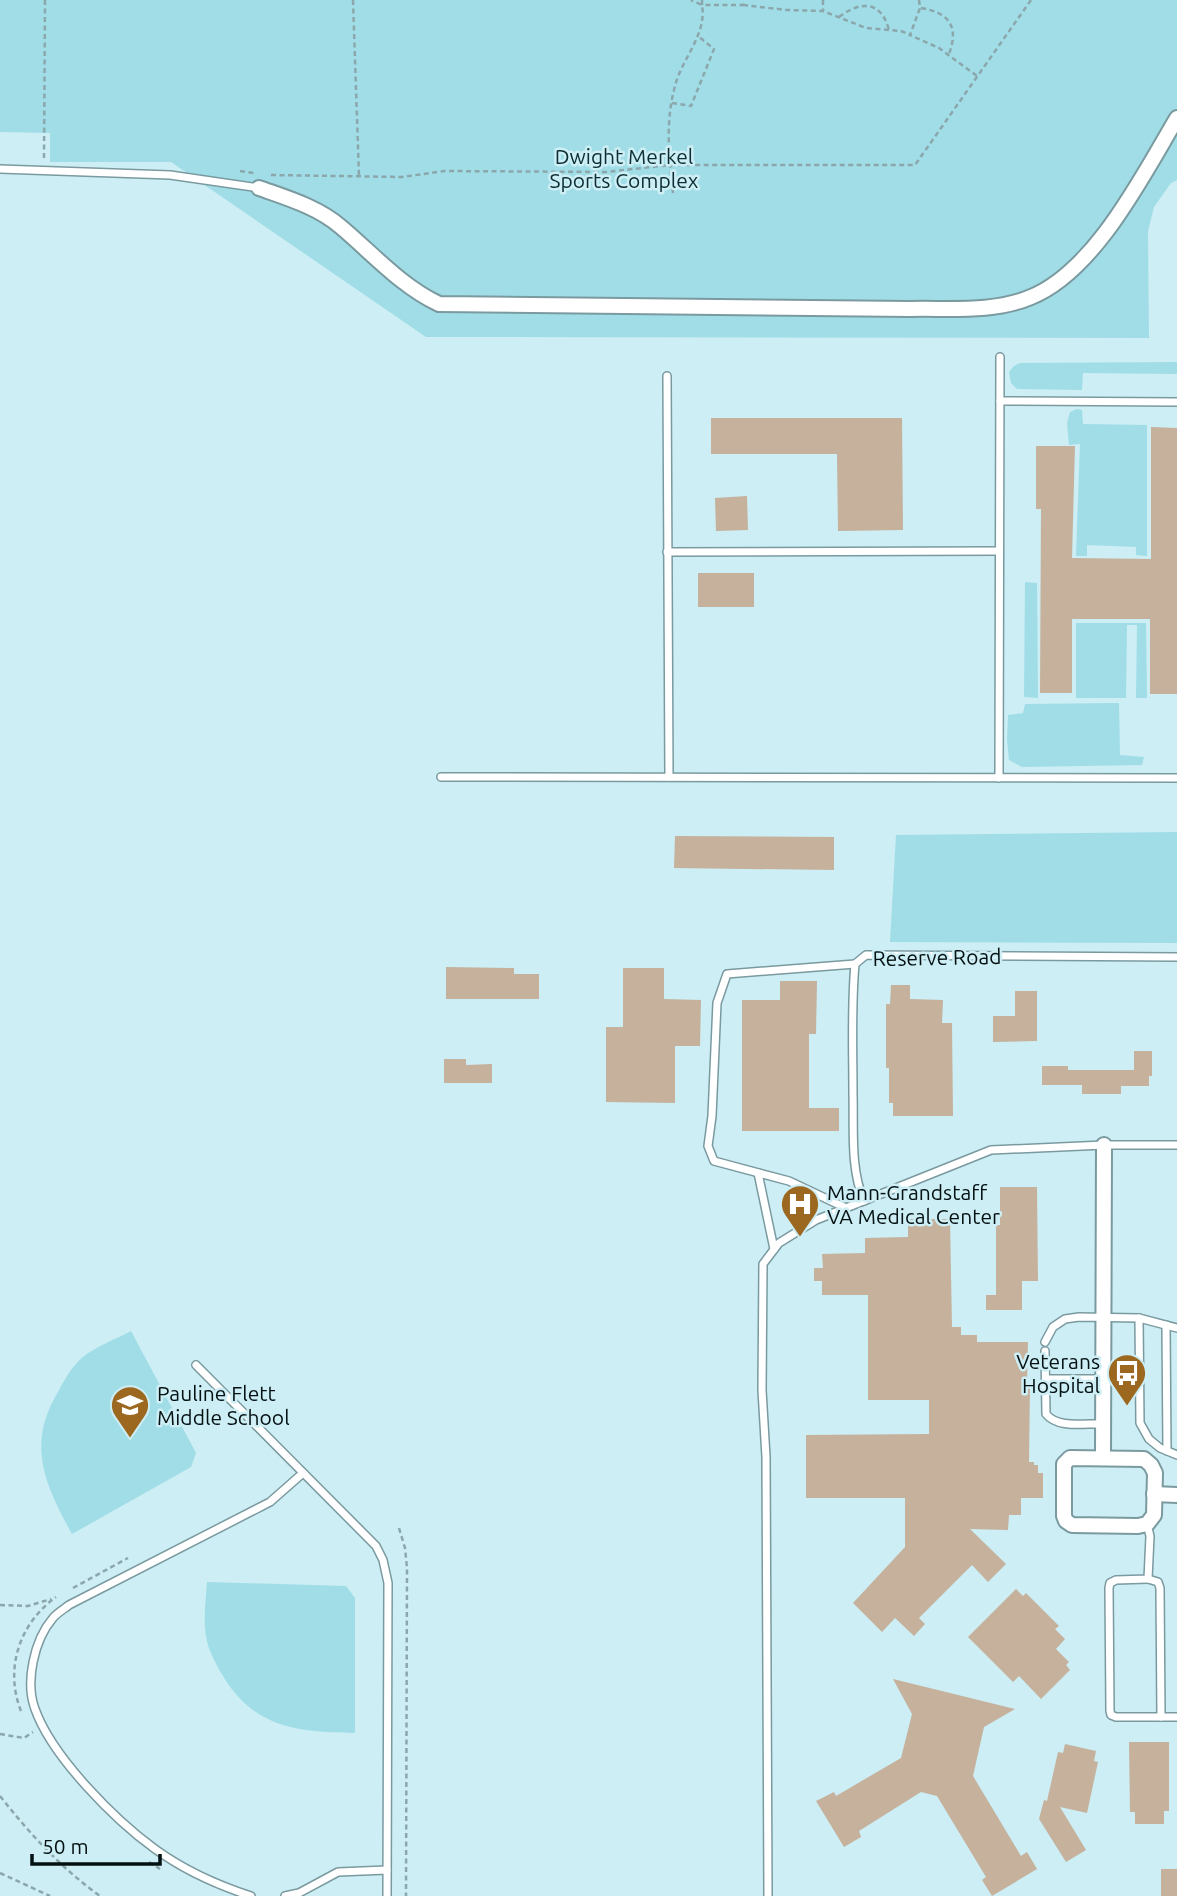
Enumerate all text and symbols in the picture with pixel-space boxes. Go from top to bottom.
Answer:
park label: Dwight Merkel Sports Complex [550,144,699,192]
street label: Reserve Road [872,944,1002,970]
place label: Mann-Grandstaff VA Medical Center [827,1180,1000,1228]
hospital icon: Mann-Grandstaff VA Medical Center [779,1183,821,1238]
place label: Veterans Hospital [1016,1349,1100,1397]
bus stop icon: Veterans Hospital [1106,1352,1148,1407]
place label: Pauline Flett Middle School [157,1381,290,1429]
school or university icon: Pauline Flett Middle School [109,1384,151,1439]
scale bar [32,1822,159,1866]
text: 50 m [42,1834,89,1858]

